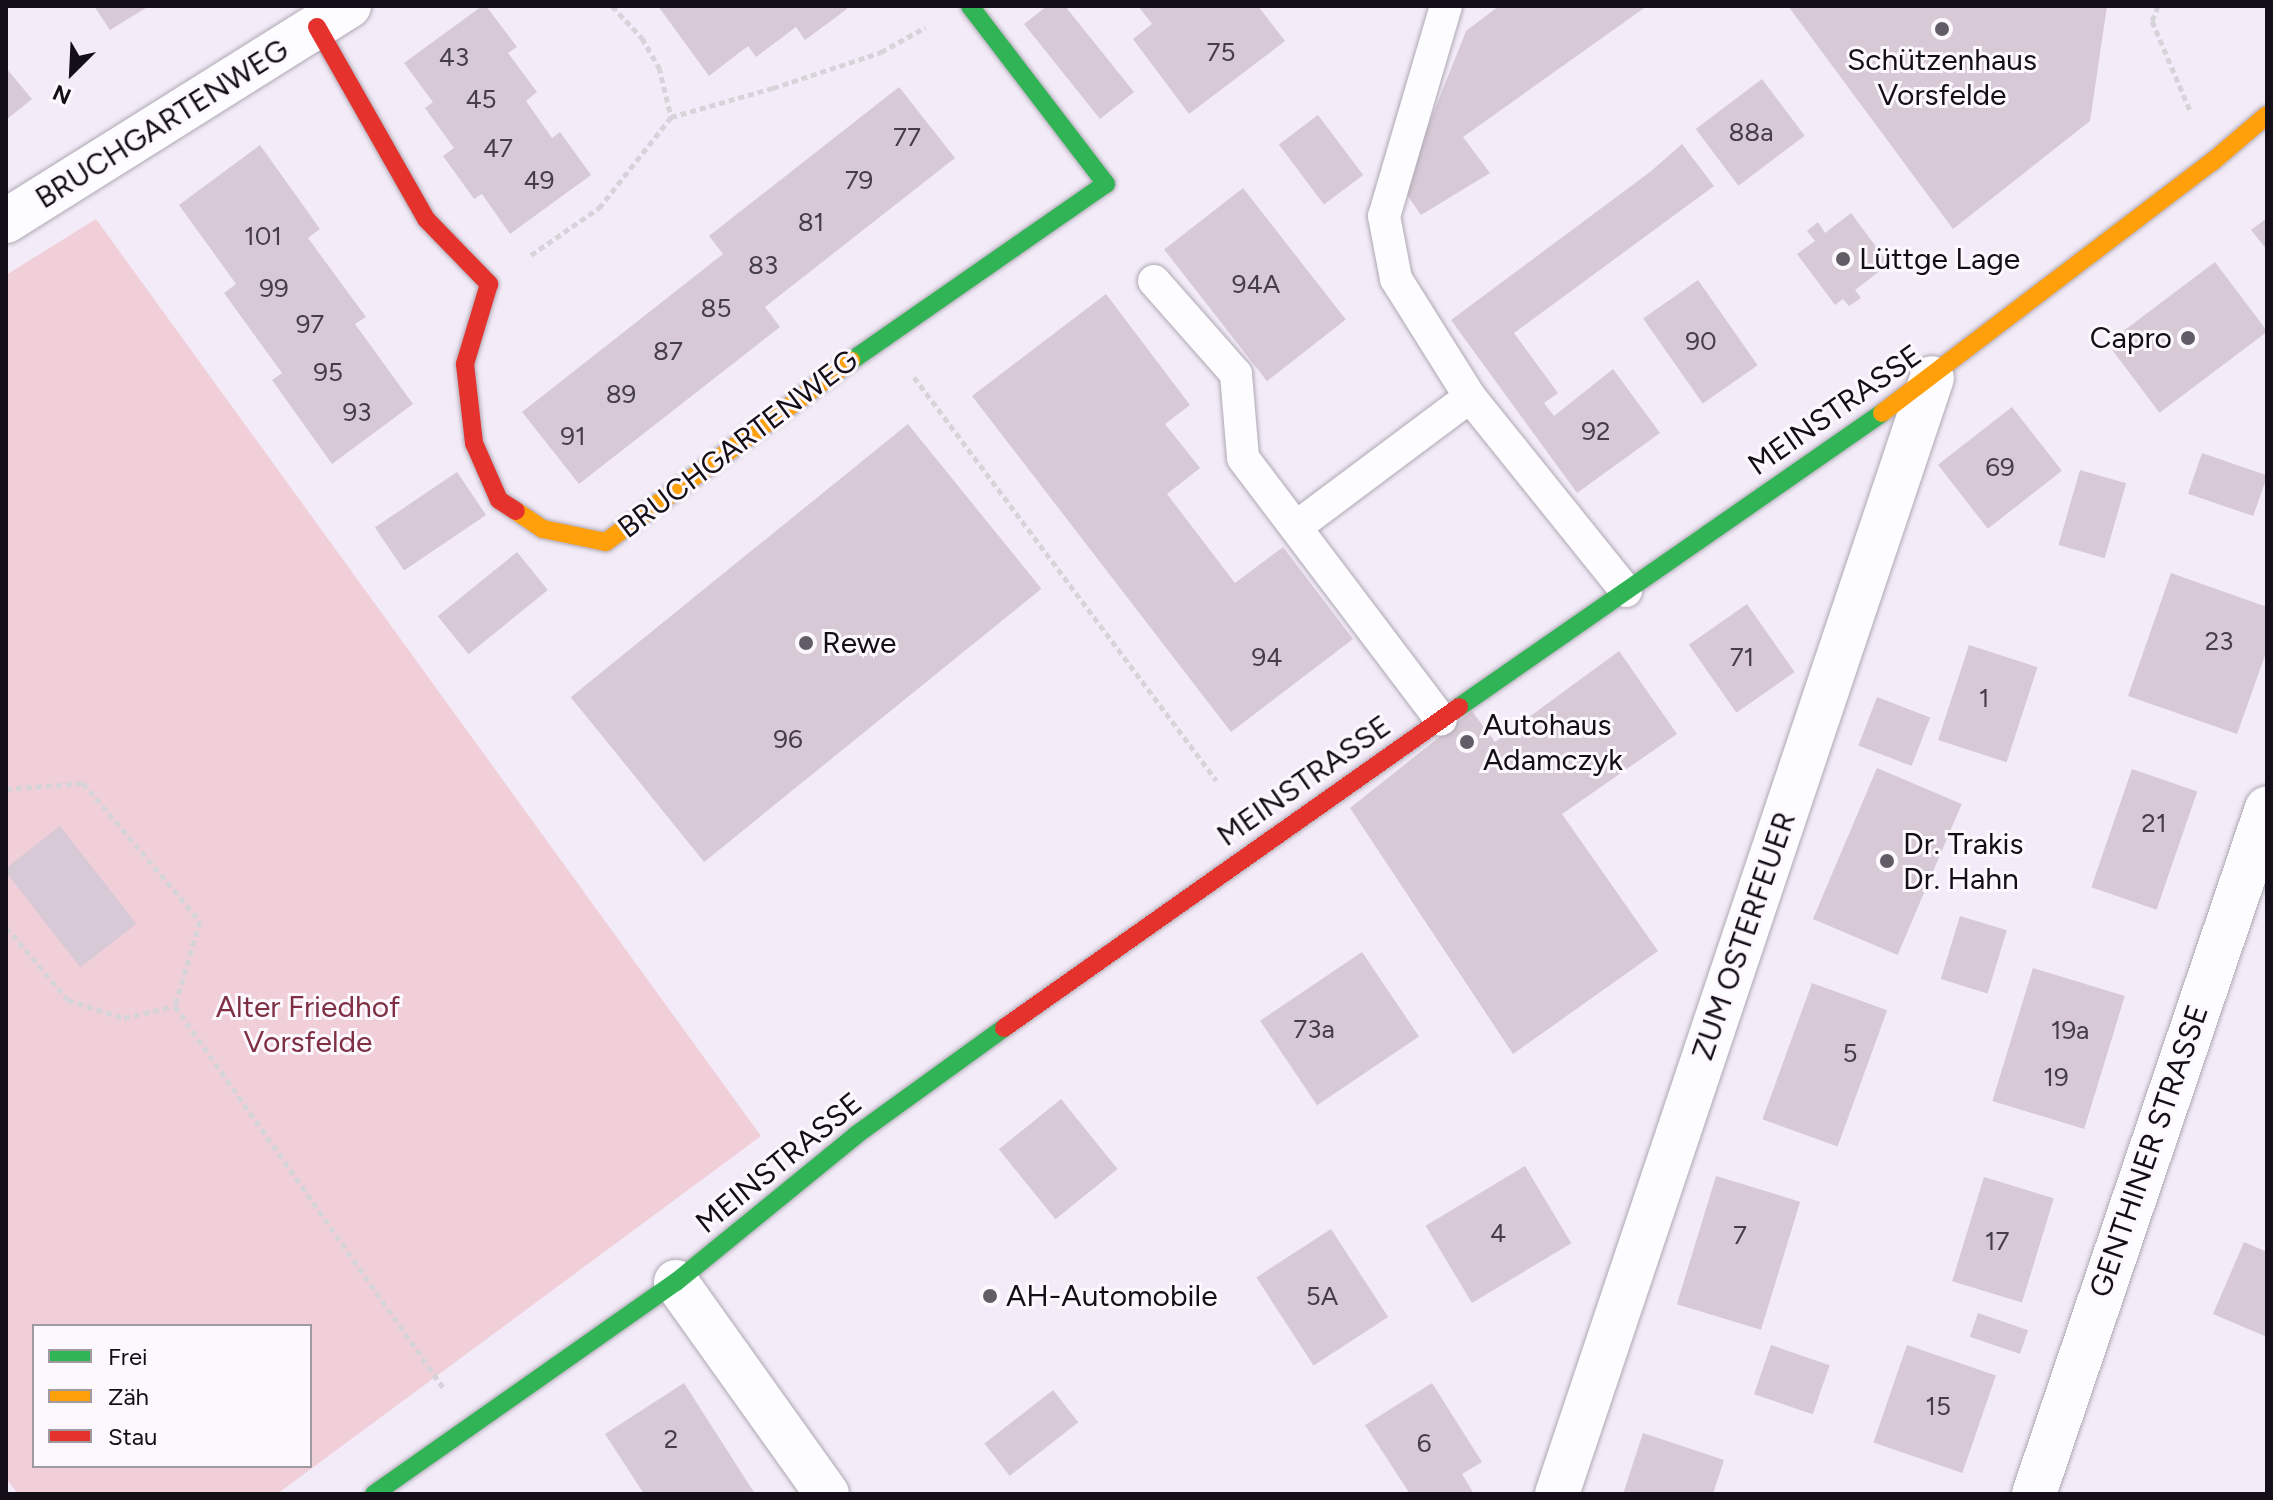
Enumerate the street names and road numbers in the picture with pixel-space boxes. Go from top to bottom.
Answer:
street label: BRUCHGARTENWEG [29,32,295,216]
street label: MEINSTRASSE [1741,337,1929,483]
street label: BRUCHGARTENWEG [611,342,865,546]
street label: MEINSTRASSE [1210,708,1398,854]
street label: ZUM OSTERFEUER [1685,807,1803,1065]
street label: GENTHINER STRASSE [2082,1000,2216,1302]
street label: MEINSTRASSE [689,1085,869,1241]

